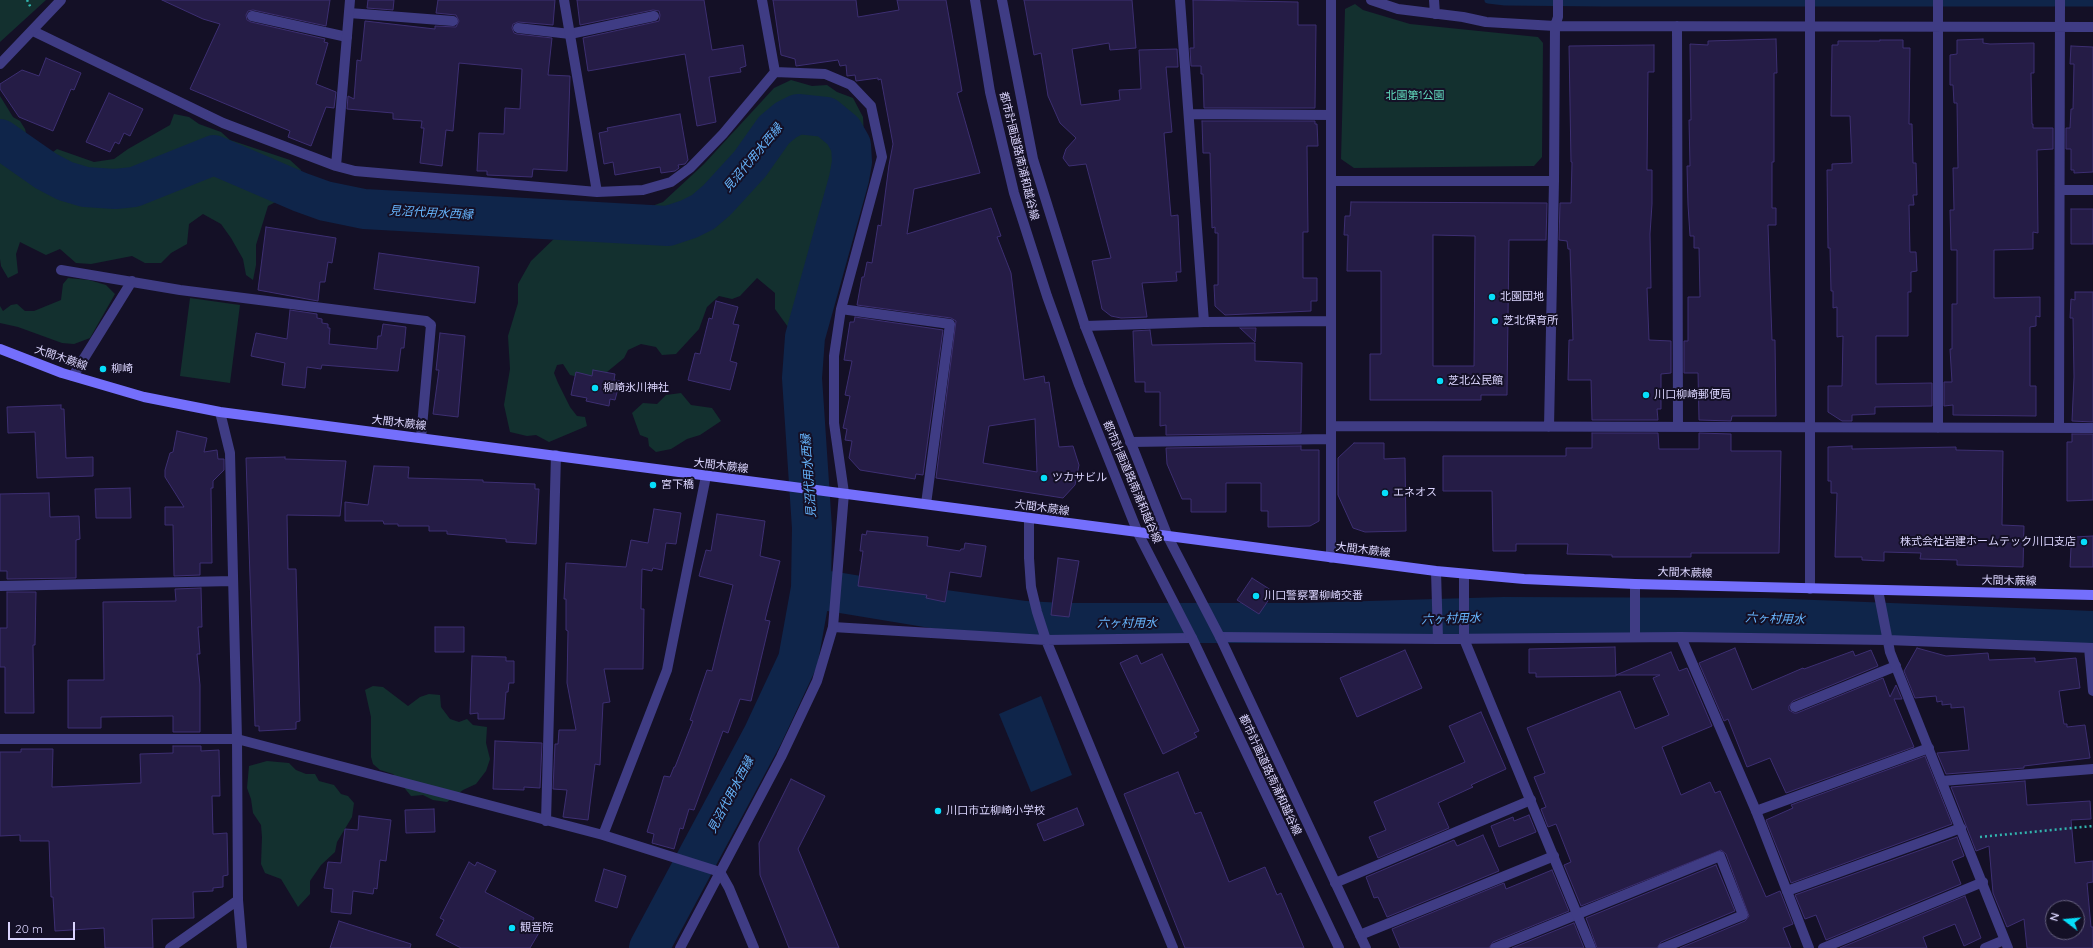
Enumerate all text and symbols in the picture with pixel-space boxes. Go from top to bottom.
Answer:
park label: 北園第1公園 [1385,89,1445,103]
street label: 都市計画道路南浦和越谷線 [997,90,1041,222]
water label: 見沼代用水西縁 [720,121,786,195]
water label: 見沼代用水西縁 [389,204,473,222]
place label: 北園団地 [1500,290,1544,304]
marker: 北園団地 [1487,292,1497,302]
place label: 芝北保育所 [1503,314,1558,328]
marker: 芝北保育所 [1490,316,1500,326]
street label: 大間木蕨線 [33,343,89,373]
place label: 柳崎 [111,362,133,376]
marker: 柳崎 [98,364,108,374]
place label: 芝北公民館 [1448,374,1503,388]
marker: 芝北公民館 [1435,376,1445,386]
place label: 柳崎氷川神社 [603,381,669,395]
marker: 柳崎氷川神社 [590,383,600,393]
place label: 川口柳崎郵便局 [1654,388,1731,402]
marker: 川口柳崎郵便局 [1641,390,1651,400]
street label: 大間木蕨線 [371,413,427,433]
street label: 都市計画道路南浦和越谷線 [1100,419,1164,545]
water label: 見沼代用水西縁 [799,434,819,518]
street label: 大間木蕨線 [693,456,749,476]
place label: ツカサビル [1052,471,1107,485]
marker: ツカサビル [1039,473,1049,483]
place label: 宮下橋 [661,478,694,492]
marker: 宮下橋 [648,480,658,490]
place label: エネオス [1393,486,1437,500]
marker: エネオス [1380,488,1390,498]
street label: 大間木蕨線 [1014,498,1070,518]
place label: 株式会社岩建ホームテック川口支店 [1900,535,2076,549]
marker: 株式会社岩建ホームテック川口支店 [2079,537,2089,547]
street label: 大間木蕨線 [1335,540,1391,560]
street label: 大間木蕨線 [1657,565,1713,581]
street label: 大間木蕨線 [1981,574,2037,588]
place label: 川口警察署柳崎交番 [1264,589,1363,603]
marker: 川口警察署柳崎交番 [1251,591,1261,601]
water label: 六ヶ村用水 [1421,611,1481,627]
water label: 六ヶ村用水 [1745,611,1805,627]
water label: 六ヶ村用水 [1097,616,1157,630]
street label: 都市計画道路南浦和越谷線 [1236,712,1304,838]
water label: 見沼代用水西縁 [705,755,757,835]
place label: 川口市立柳崎小学校 [946,804,1045,818]
marker: 川口市立柳崎小学校 [933,806,943,816]
north arrow [2045,900,2085,940]
text: N [2047,911,2062,923]
scale bar [10,914,77,940]
text: 20 m [15,921,43,936]
place label: 観音院 [520,921,553,935]
marker: 観音院 [507,923,517,933]

